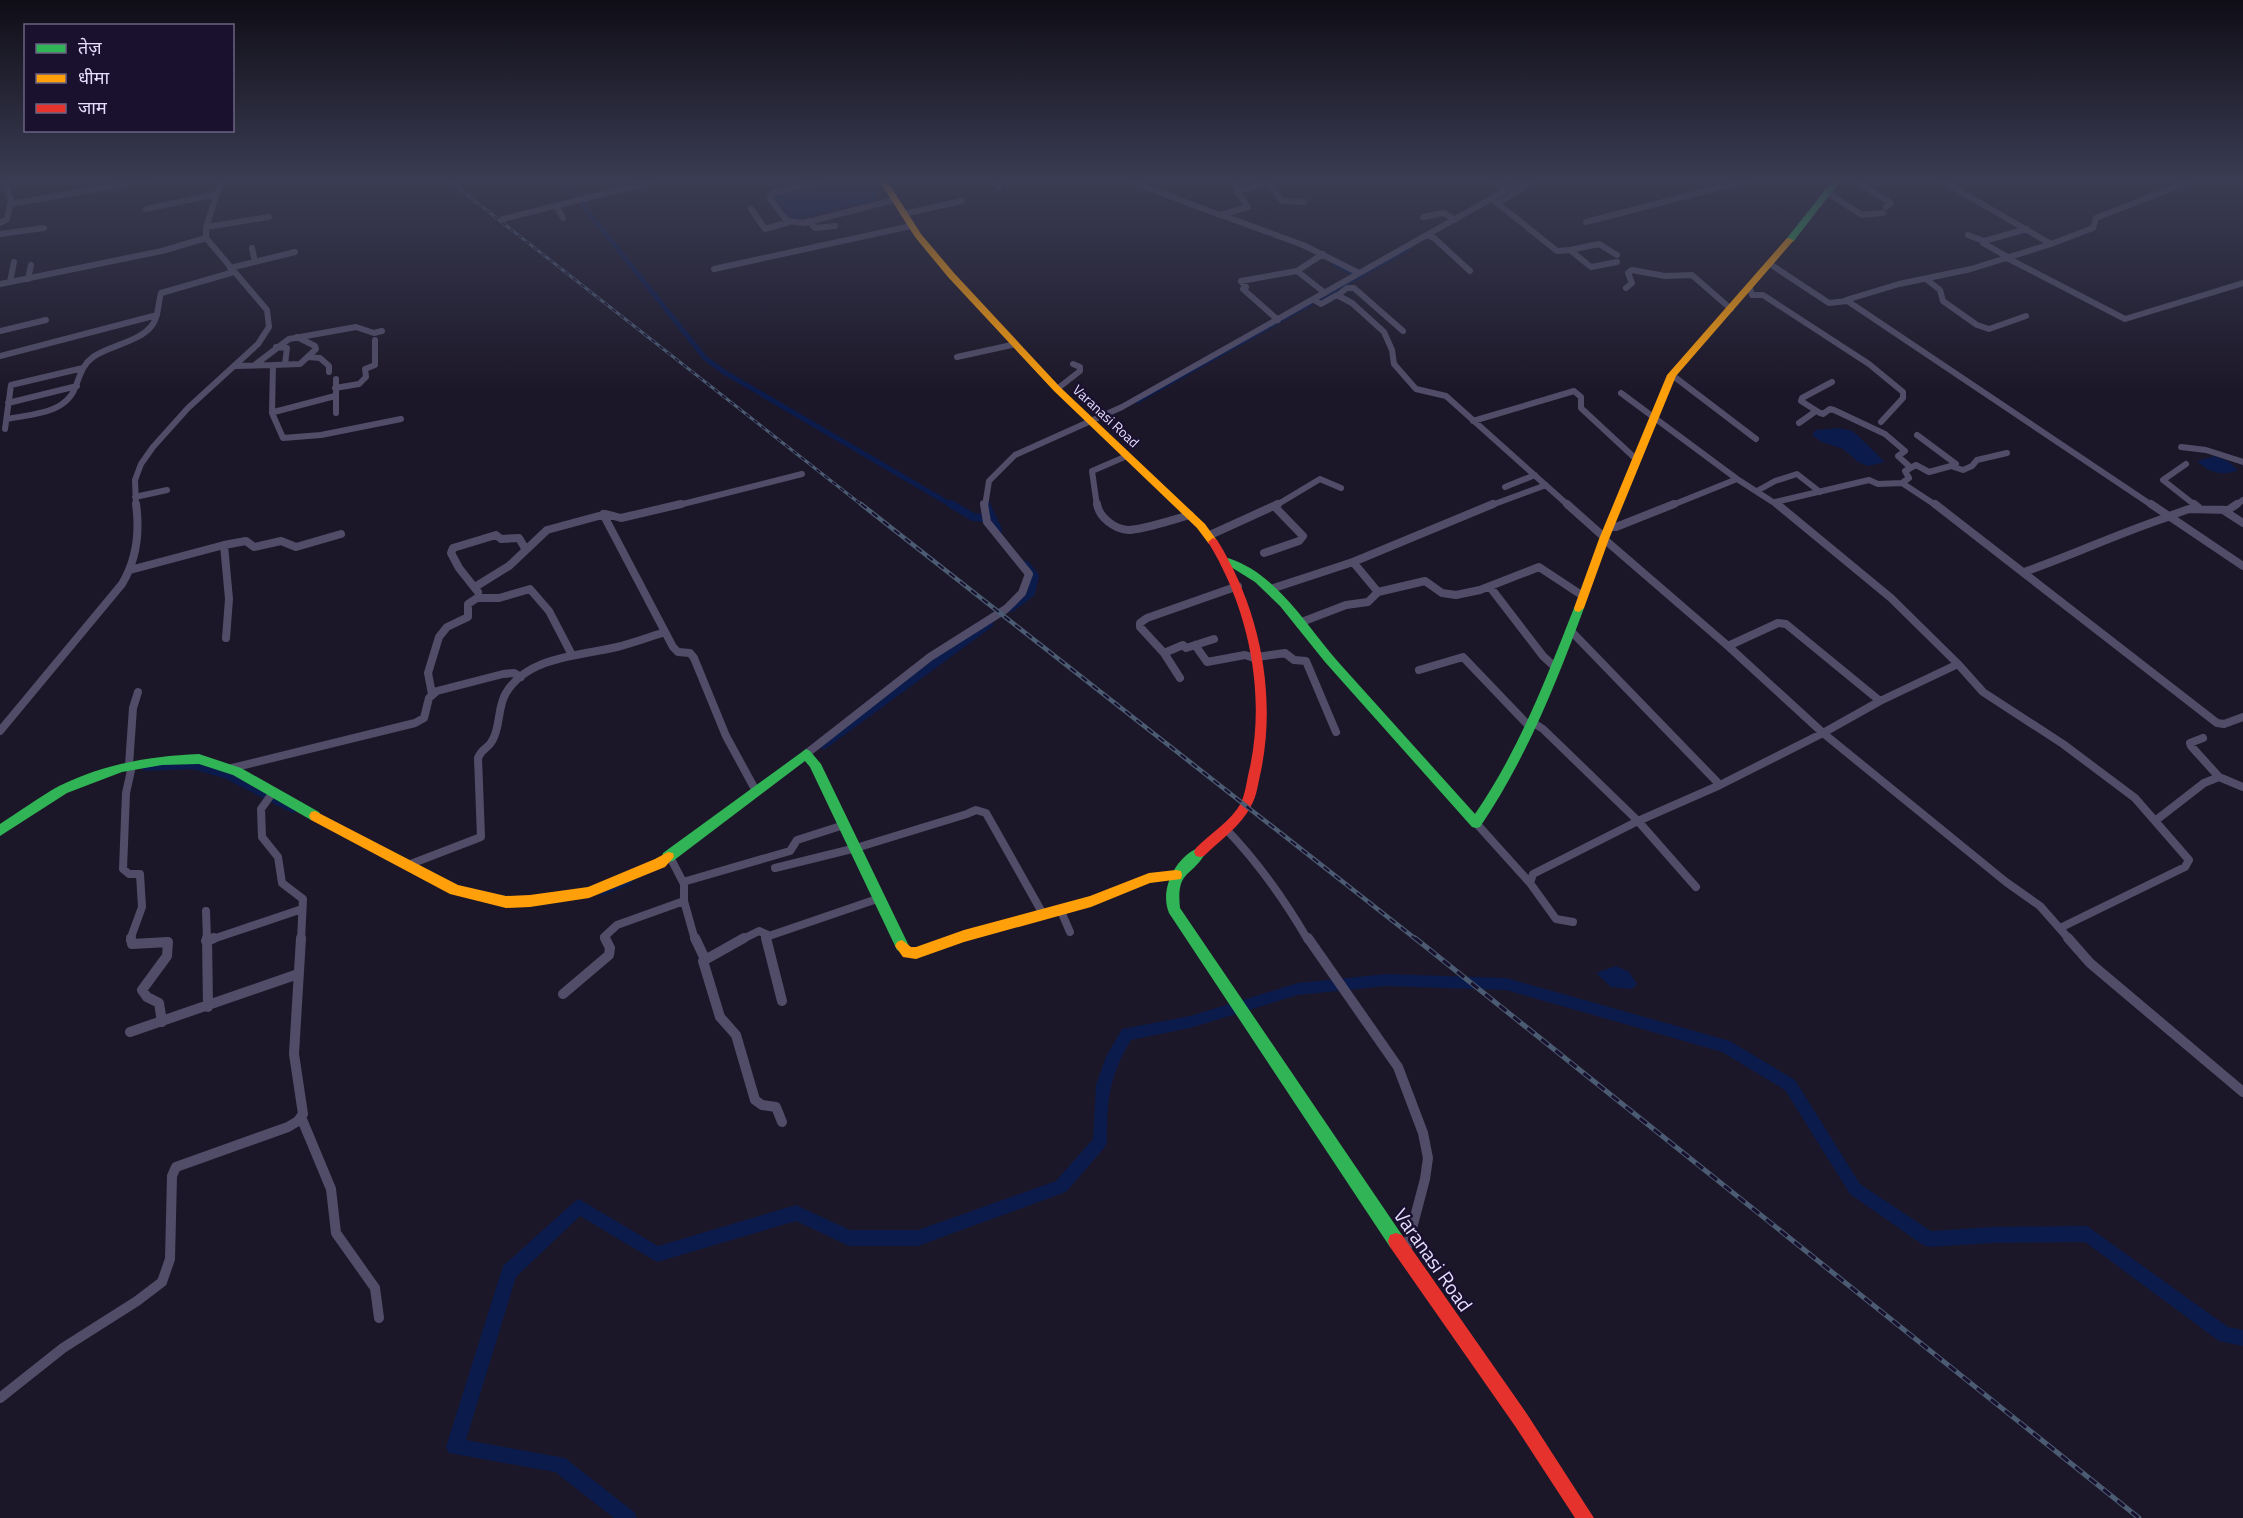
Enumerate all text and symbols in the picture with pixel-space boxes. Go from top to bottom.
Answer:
legend [24,24,234,132]
text: तेज़ [78,34,102,61]
text: धीमा [78,64,109,91]
text: जाम [78,94,108,121]
street label: Varanasi Road [1068,379,1144,452]
street label: Varanasi Road [1386,1202,1481,1318]

